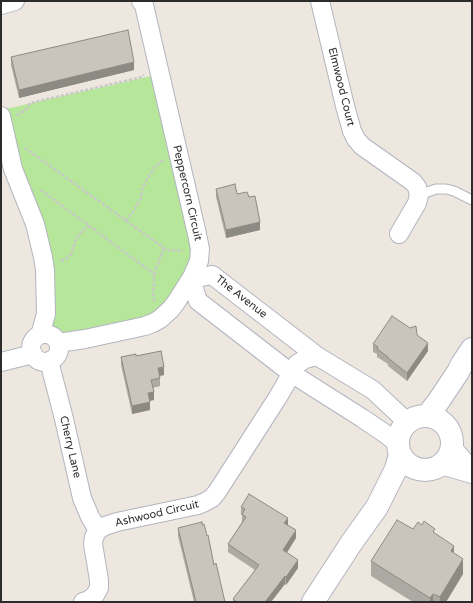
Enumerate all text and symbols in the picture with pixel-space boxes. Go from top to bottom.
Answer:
street label: Elmwood Court [325,46,357,128]
street label: Peppercorn Circuit [170,144,204,242]
street label: The Avenue [213,273,269,321]
street label: Cherry Lane [56,415,84,479]
street label: Ashwood Circuit [114,498,200,530]

